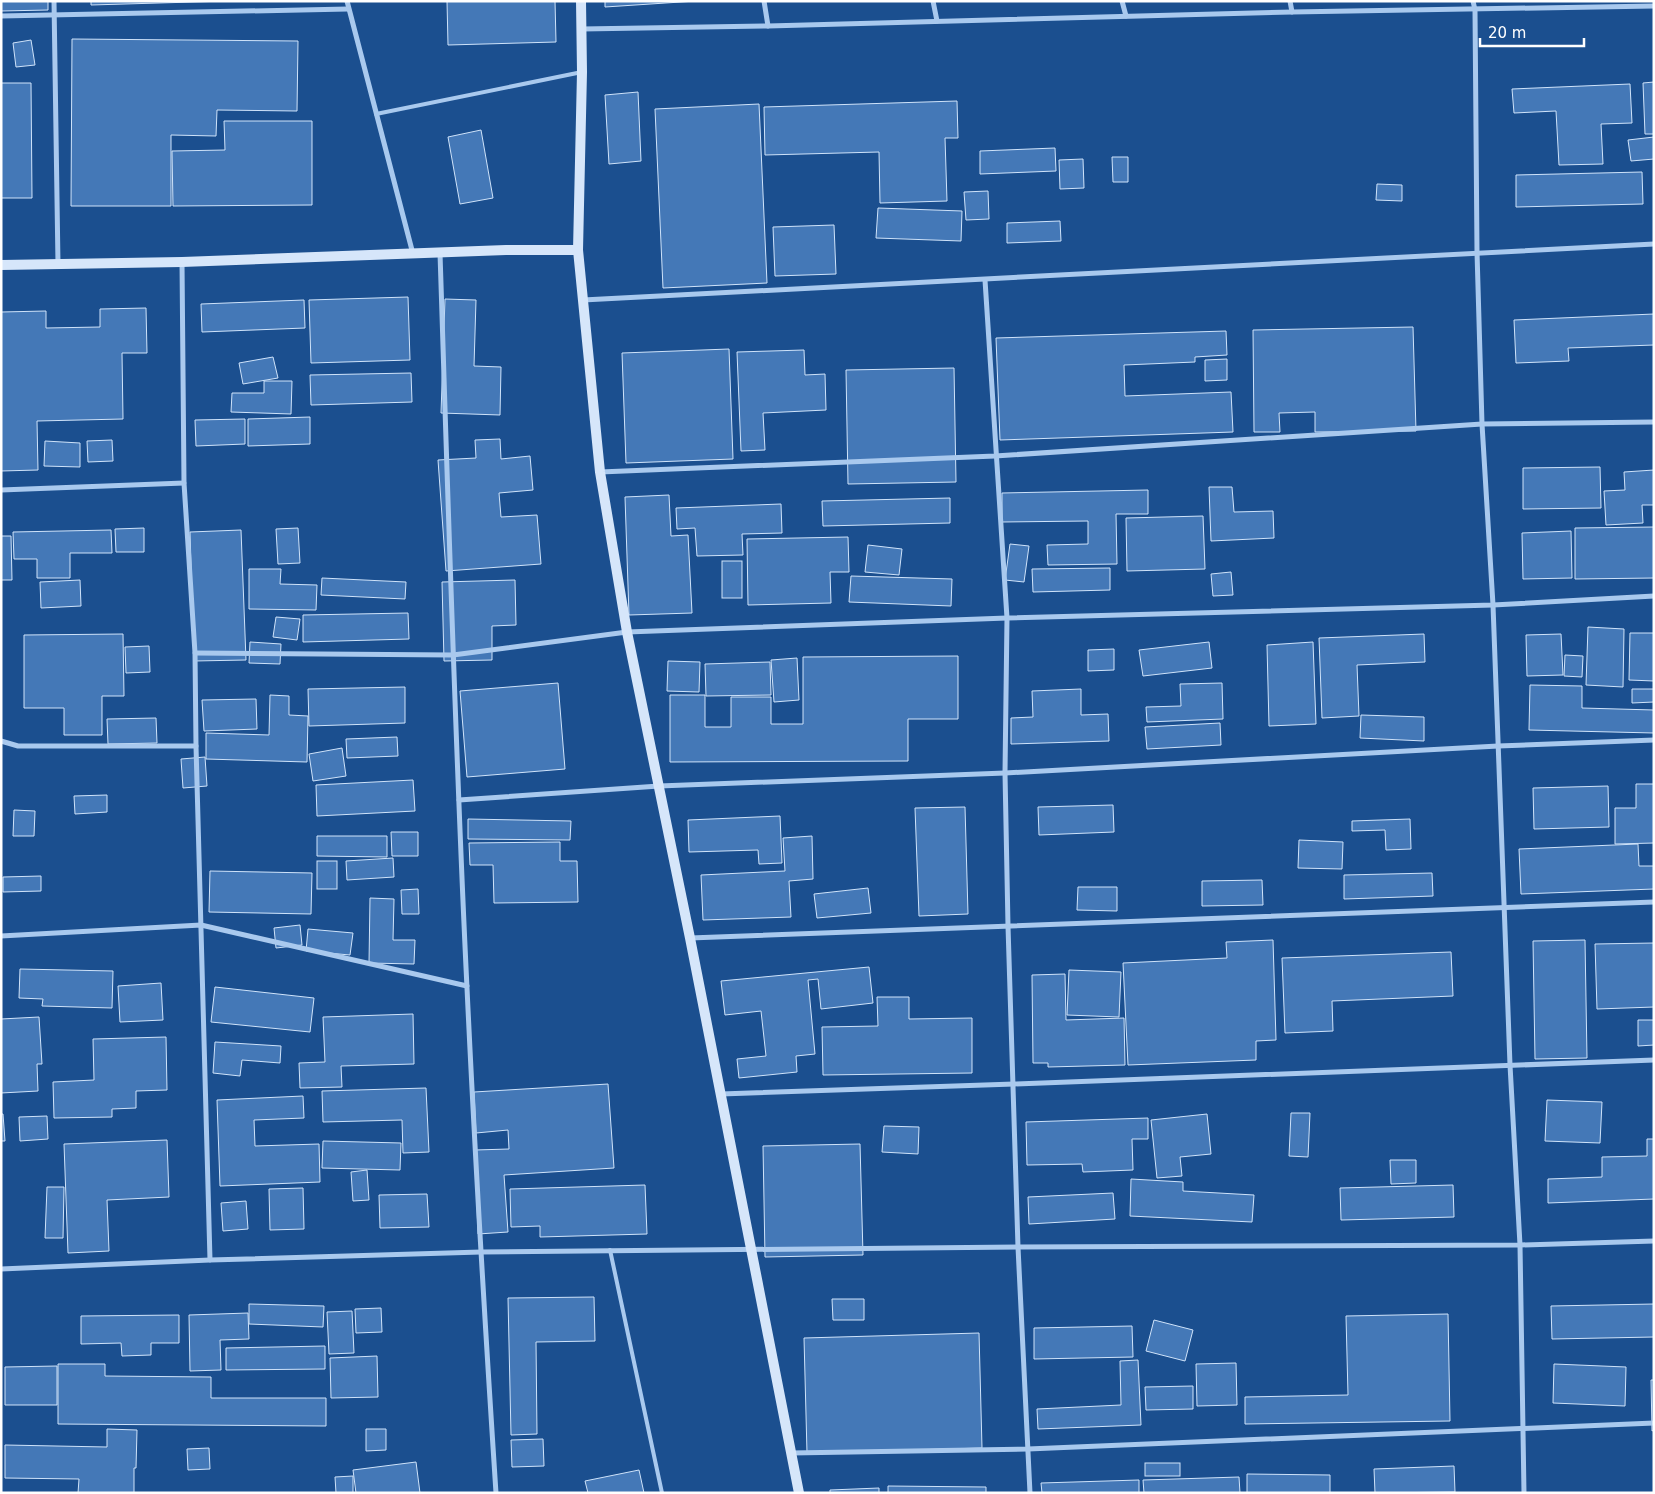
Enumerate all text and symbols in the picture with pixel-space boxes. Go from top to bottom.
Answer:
scale bar [1480,15,1584,47]
text: 20 m [1488,24,1526,42]

